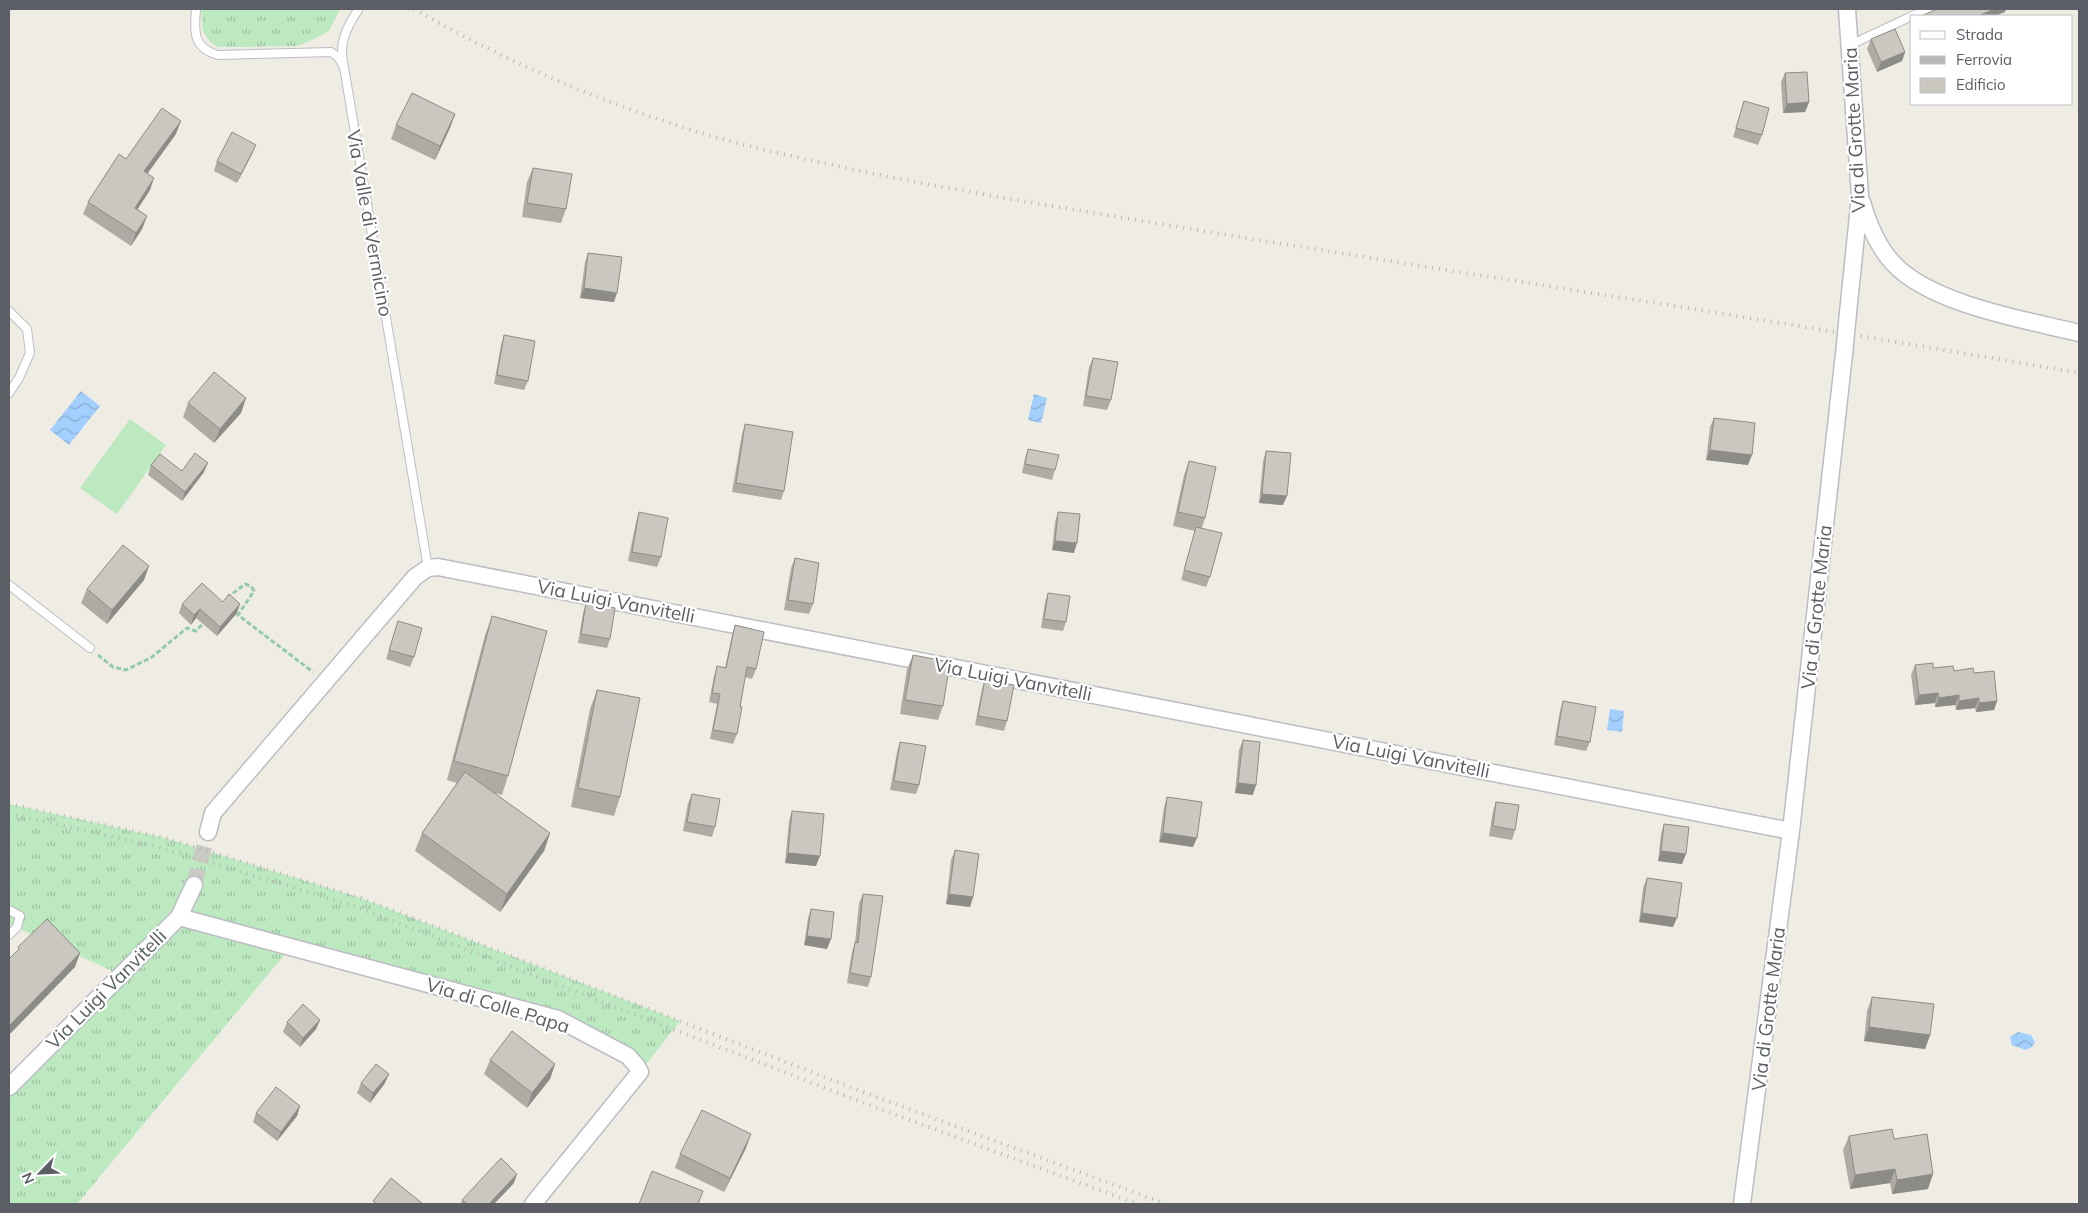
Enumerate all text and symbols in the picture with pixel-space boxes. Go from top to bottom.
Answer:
legend [1910,15,2073,105]
text: Strada [1956,25,2003,44]
street label: Via di Grotte Maria [1838,47,1870,213]
text: Ferrovia [1956,50,2012,69]
text: Edificio [1956,75,2006,94]
street label: Via Valle di Vermicino [342,128,398,318]
street label: Via di Grotte Maria [1795,524,1837,690]
street label: Via Luigi Vanvitelli [535,574,697,628]
street label: Via Luigi Vanvitelli [932,652,1094,706]
street label: Via Luigi Vanvitelli [1330,729,1492,783]
street label: Via Luigi Vanvitelli [41,924,171,1054]
street label: Via di Grotte Maria [1746,926,1790,1092]
street label: Via di Colle Papa [423,972,573,1038]
north arrow [15,1148,65,1198]
text: N [18,1170,38,1187]

